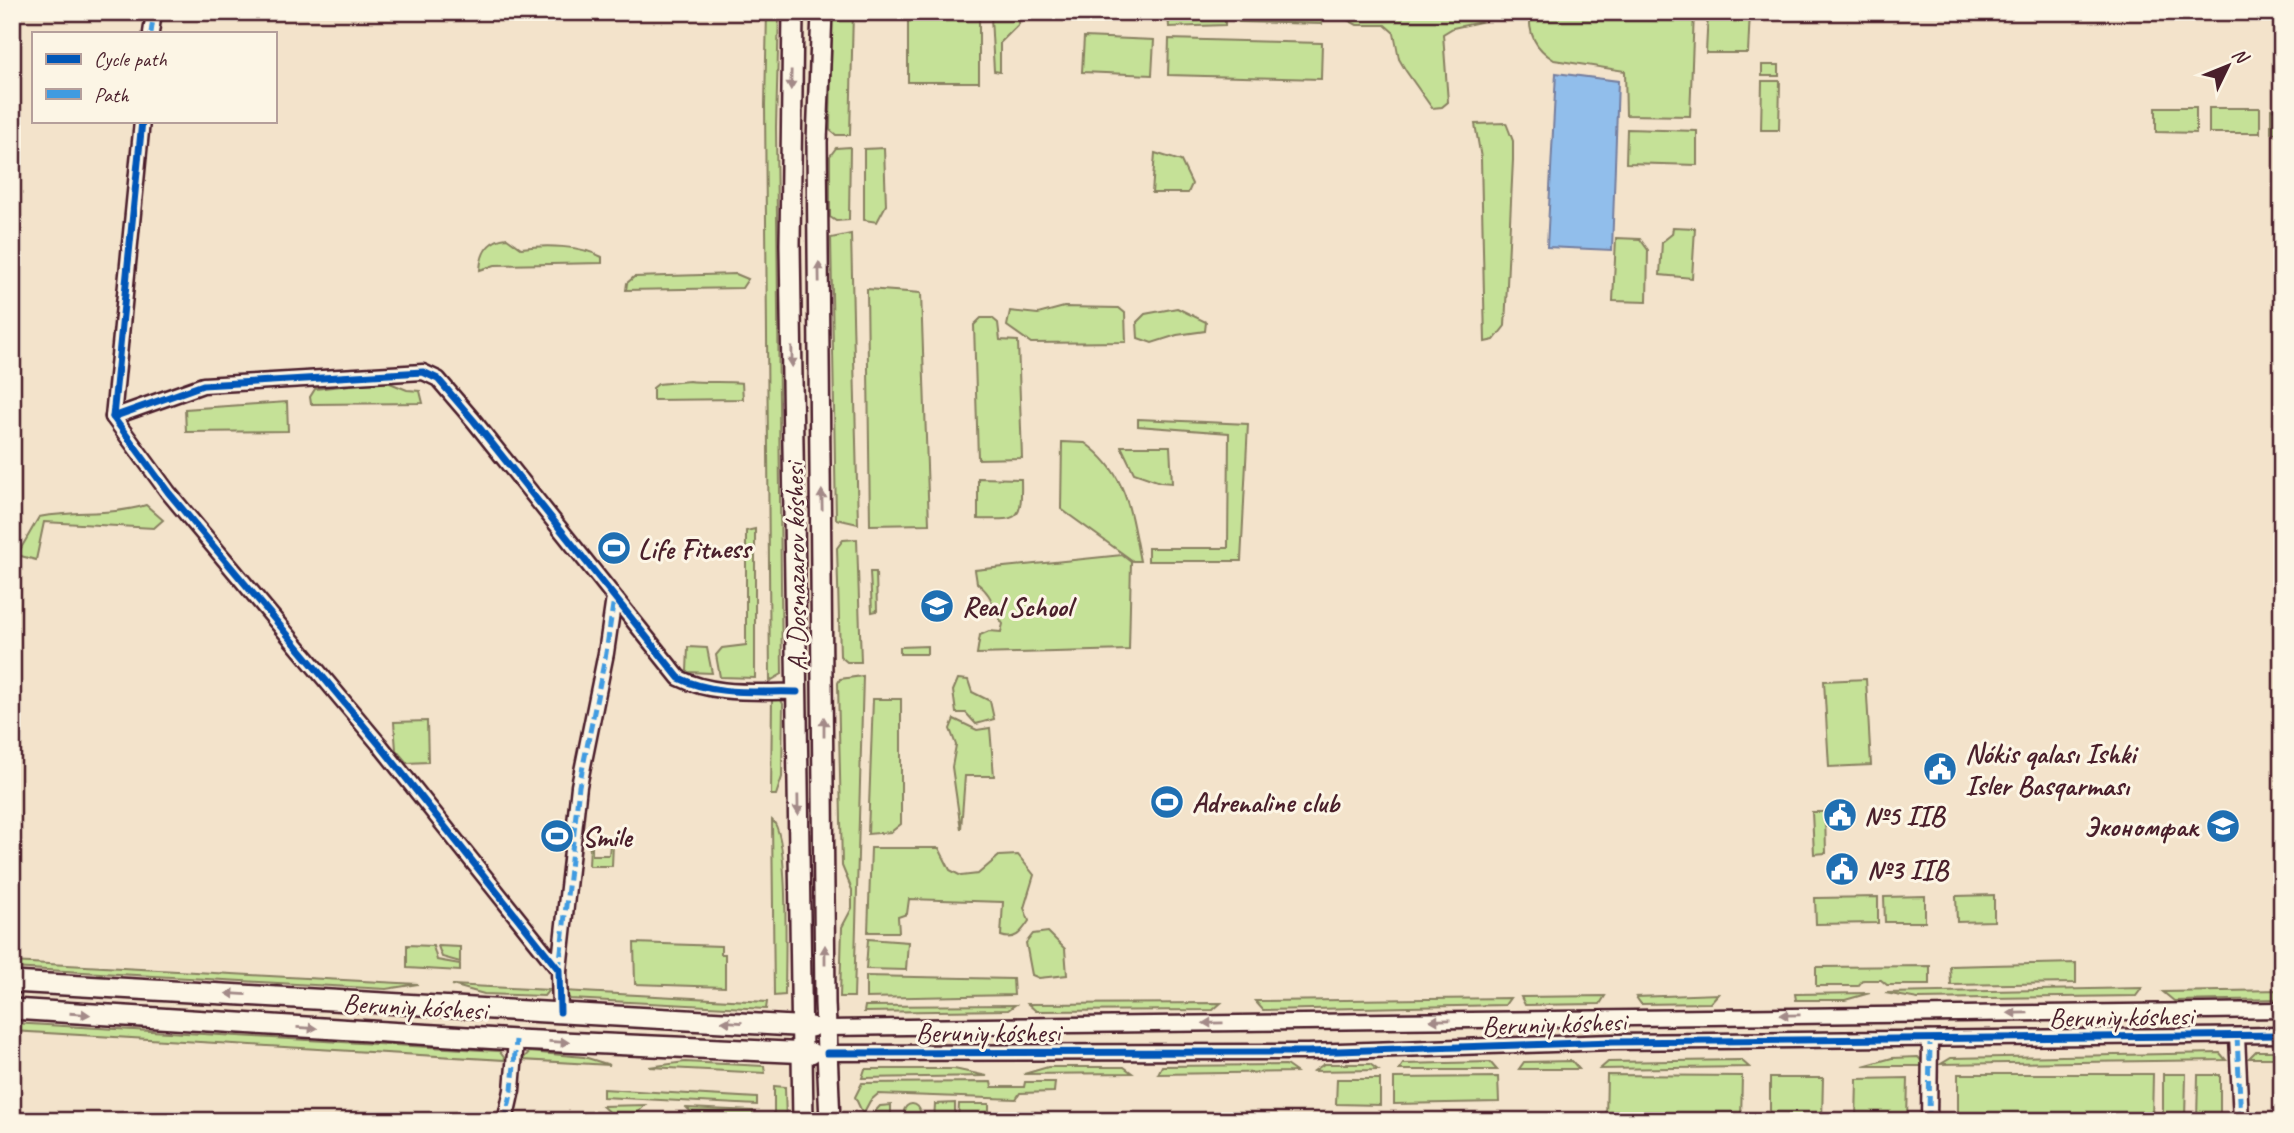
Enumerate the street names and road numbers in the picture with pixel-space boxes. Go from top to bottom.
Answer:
street label: A. Dosnazarov kóshesi [776,459,815,672]
street label: Beruniy kóshesi [342,985,492,1028]
street label: Beruniy kóshesi [2048,998,2197,1035]
street label: Beruniy kóshesi [1481,1003,1631,1044]
street label: Beruniy kóshesi [916,1015,1064,1050]

